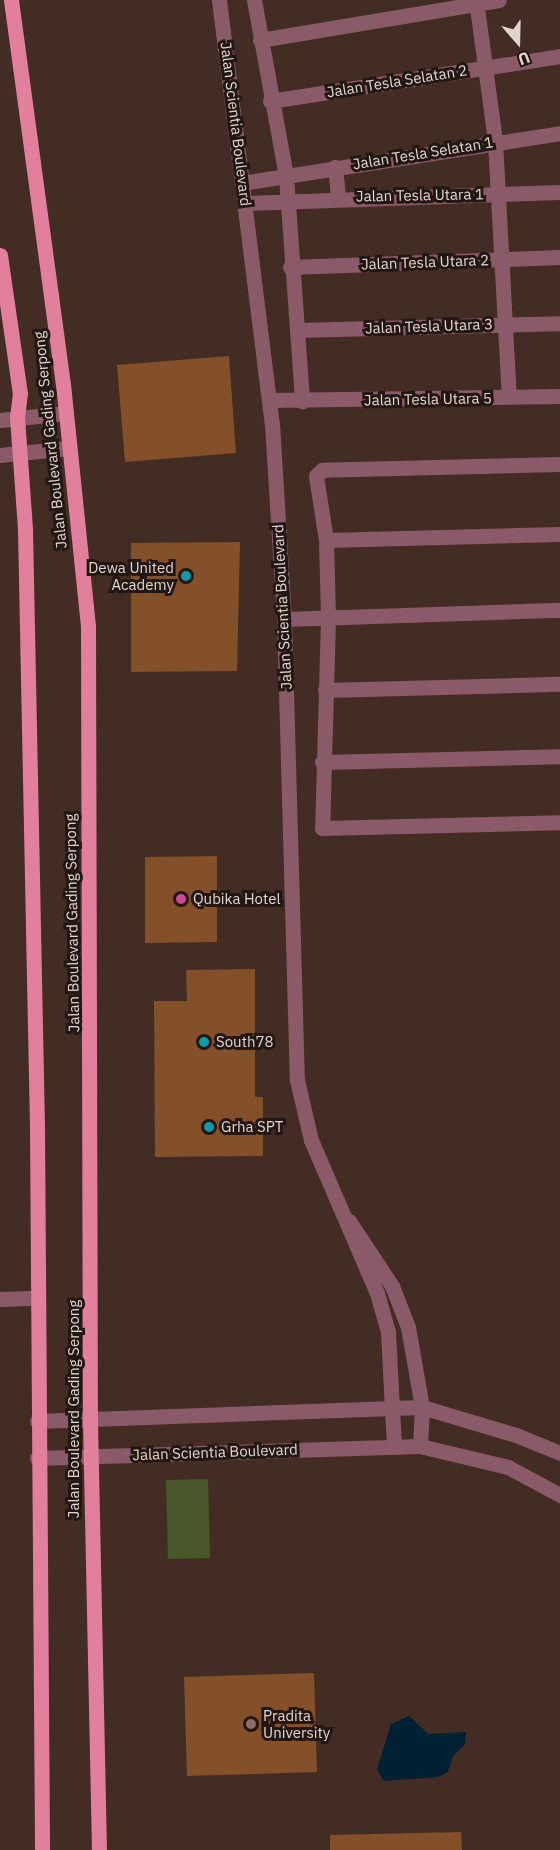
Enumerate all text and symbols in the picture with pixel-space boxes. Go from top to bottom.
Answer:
north arrow [488,12,548,72]
street label: Jalan Scientia Boulevard [217,41,255,207]
text: U [516,48,533,70]
street label: Jalan Tesla Selatan 2 [325,61,469,101]
street label: Jalan Tesla Selatan 1 [351,133,495,173]
street label: Jalan Tesla Utara 1 [356,185,484,205]
street label: Jalan Tesla Utara 2 [361,251,489,273]
street label: Jalan Tesla Utara 3 [365,315,493,337]
street label: Jalan Boulevard Gading Serpong [30,330,70,550]
street label: Jalan Tesla Utara 5 [364,389,492,409]
street label: Jalan Scientia Boulevard [269,524,295,690]
place label: Dewa United Academy [88,558,174,593]
marker: Dewa United Academy [179,569,193,583]
street label: Jalan Boulevard Gading Serpong [61,814,83,1032]
place label: Qubika Hotel [193,890,280,908]
marker: Qubika Hotel [174,892,188,906]
place label: South78 [216,1033,273,1051]
marker: South78 [197,1035,211,1049]
place label: Grha SPT [221,1118,283,1136]
marker: Grha SPT [202,1120,216,1134]
street label: Jalan Boulevard Gading Serpong [65,1300,83,1518]
street label: Jalan Scientia Boulevard [132,1440,298,1464]
place label: Pradita University [263,1706,330,1741]
marker: Pradita University [244,1717,258,1731]

